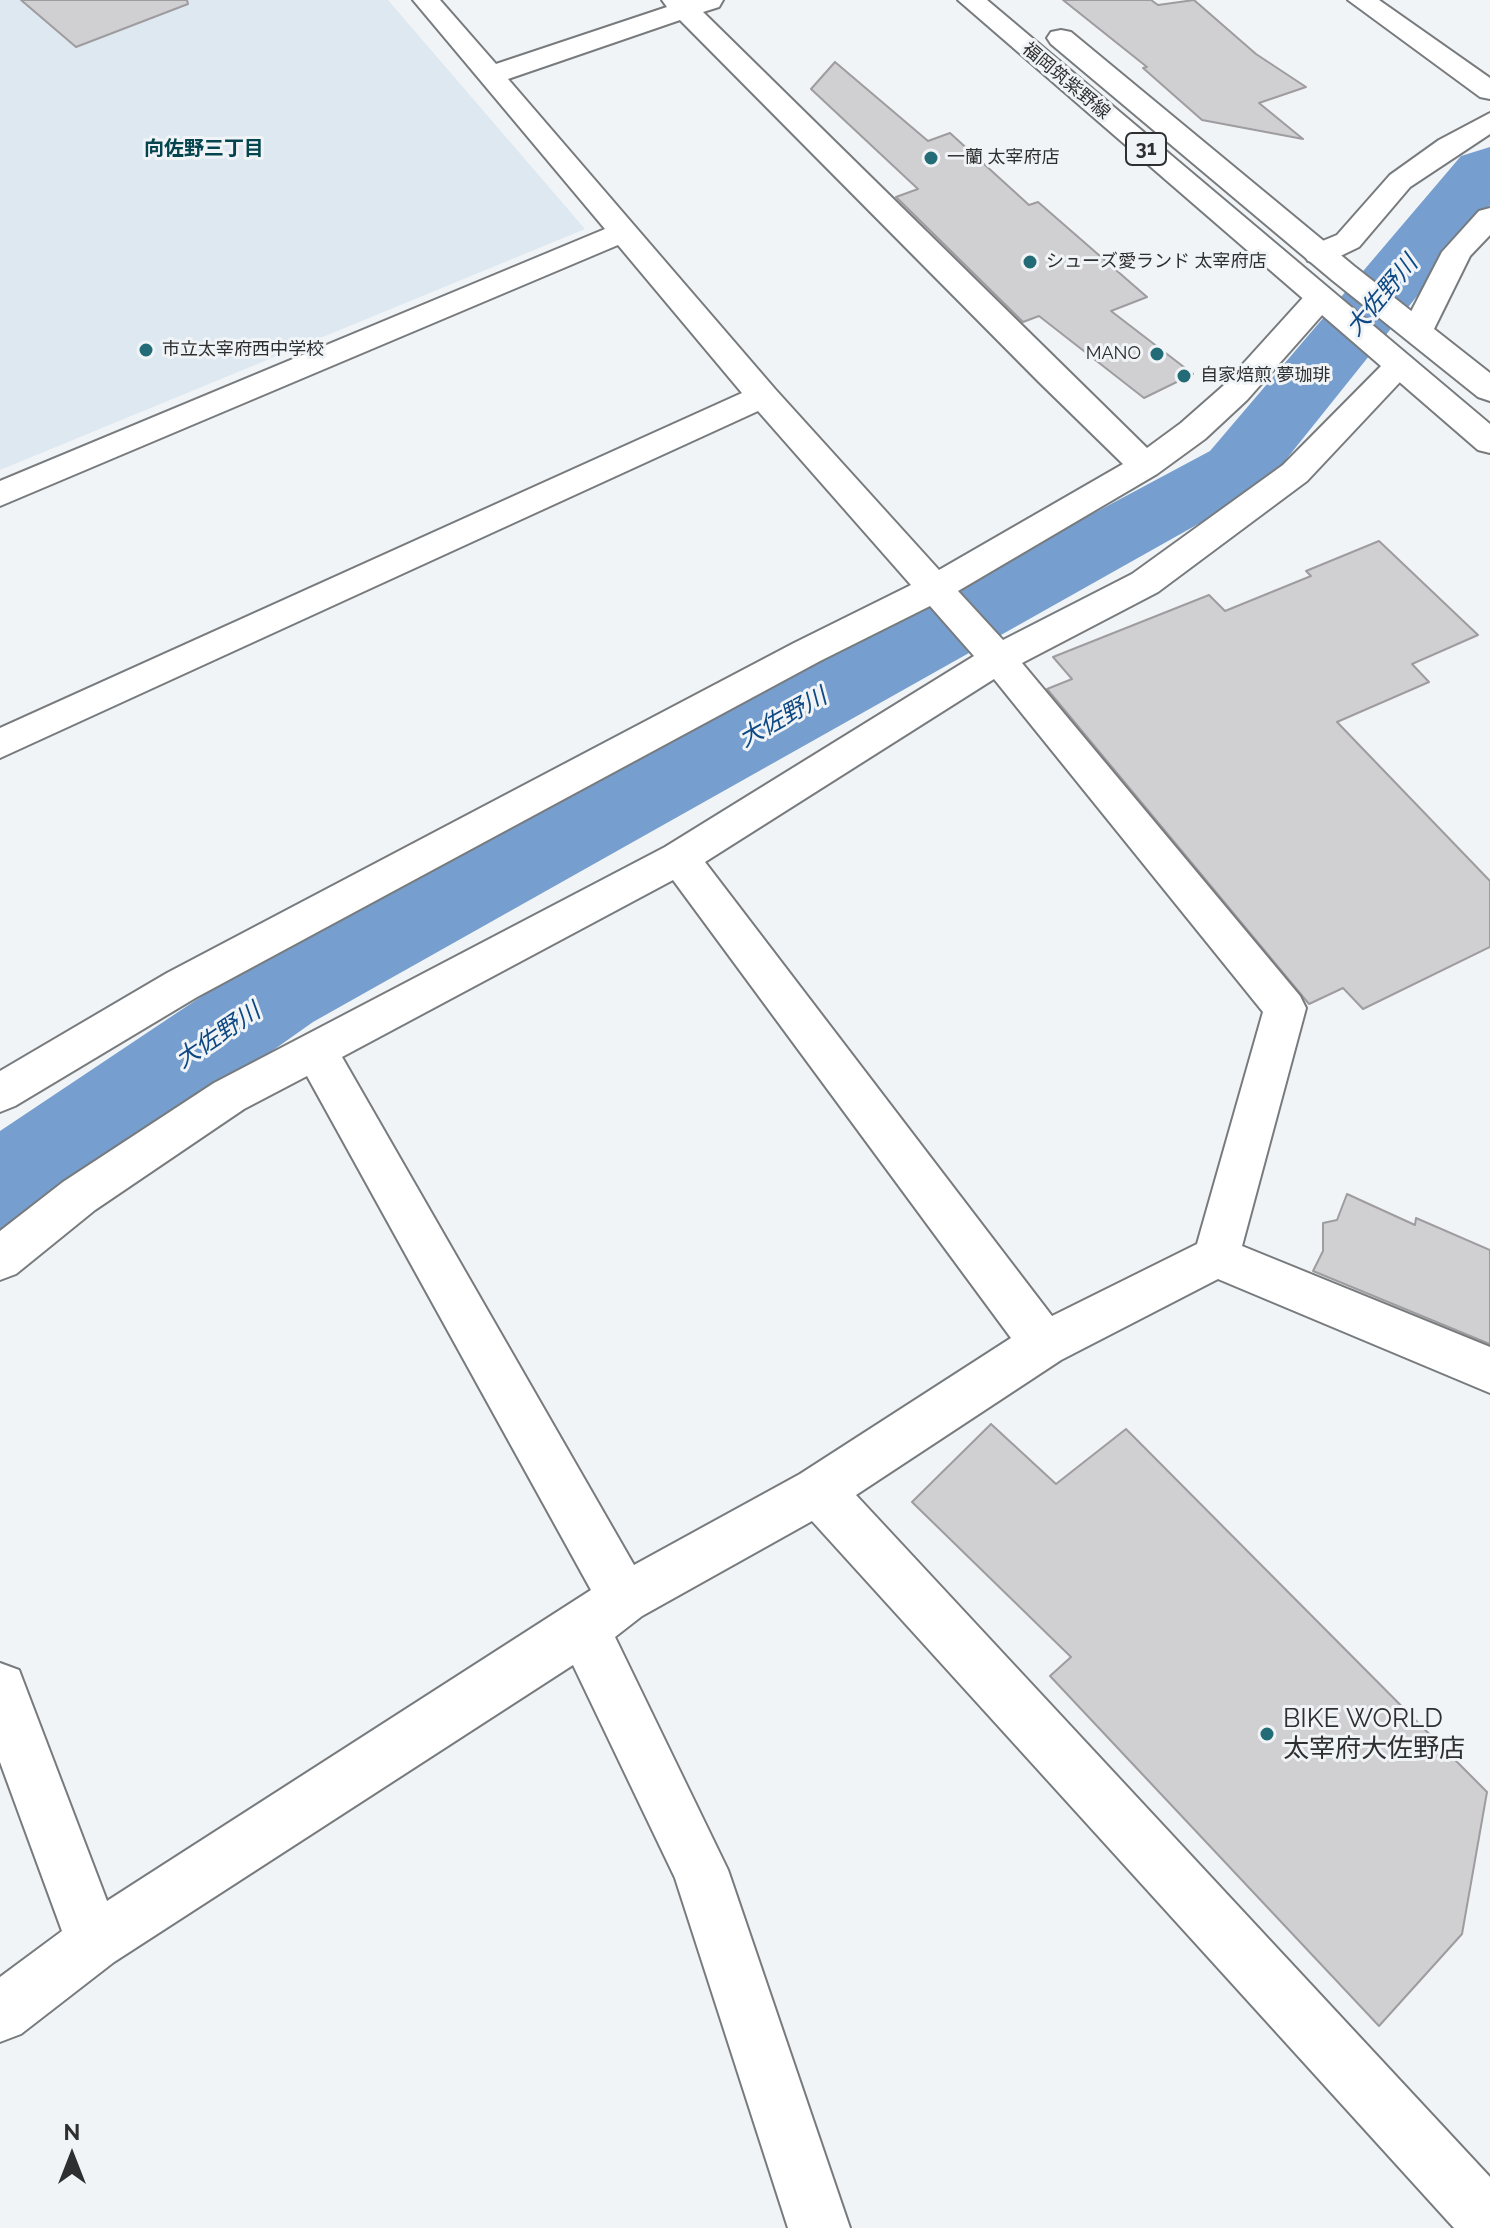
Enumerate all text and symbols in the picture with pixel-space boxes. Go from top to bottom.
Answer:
street label: 福岡筑紫野線 [1018,38,1114,124]
road number: 31 [1126,133,1166,165]
district label: 向佐野三丁目 [144,137,264,161]
place label: 一蘭 太宰府店 [947,147,1060,169]
marker: 一蘭 太宰府店 [922,149,940,167]
water label: 大佐野川 [1340,250,1424,342]
place label: シューズ愛ランド 太宰府店 [1046,251,1267,273]
marker: シューズ愛ランド 太宰府店 [1021,253,1039,271]
place label: 市立太宰府西中学校 [162,339,324,361]
marker: 市立太宰府西中学校 [137,341,155,359]
place label: MANO [1086,343,1141,365]
marker: MANO [1148,345,1166,363]
place label: 自家焙煎 夢珈琲 [1200,365,1331,387]
marker: 自家焙煎 夢珈琲 [1175,367,1193,385]
water label: 大佐野川 [734,682,832,754]
water label: 大佐野川 [170,997,266,1075]
place label: BIKE WORLD 太宰府大佐野店 [1283,1703,1465,1764]
marker: BIKE WORLD 太宰府大佐野店 [1258,1725,1276,1743]
north arrow [32,2116,112,2196]
text: N [64,2119,80,2145]

